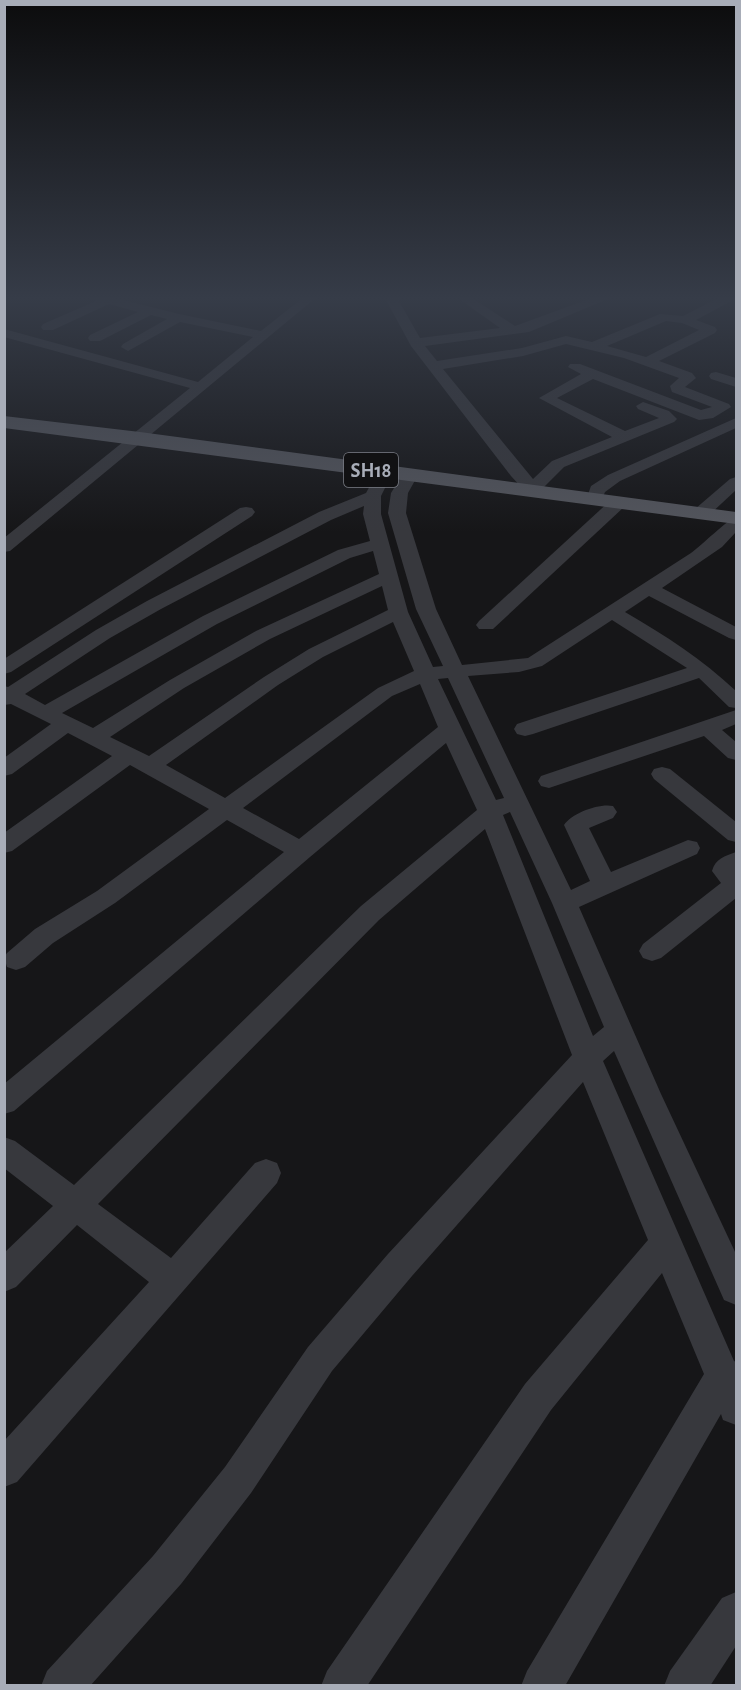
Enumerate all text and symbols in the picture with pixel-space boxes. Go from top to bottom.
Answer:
road number: SH18 [344,453,398,487]

